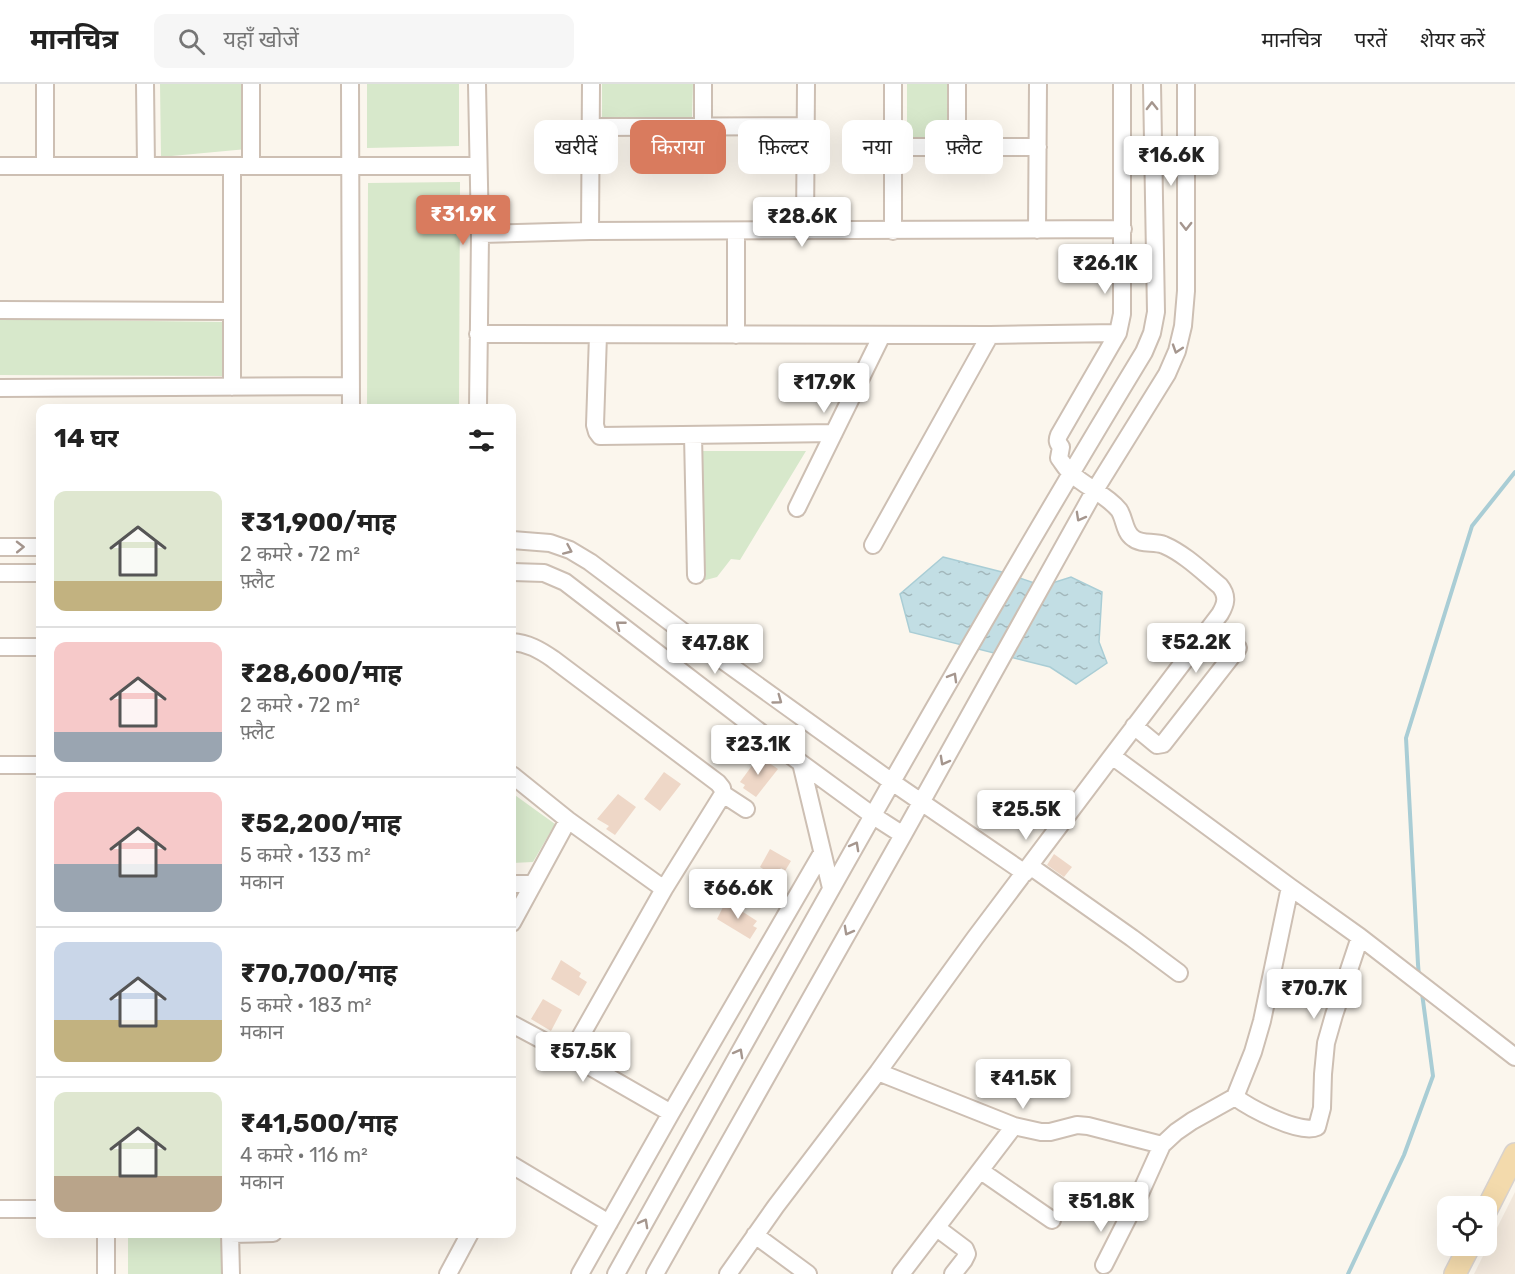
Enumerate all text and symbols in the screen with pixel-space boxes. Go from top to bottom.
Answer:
search box [154,14,574,68]
text: मानचित्र [30,23,118,56]
icon: search [175,25,208,58]
text: यहाँ खोजें [223,26,299,53]
text: मानचित्र [1262,27,1322,52]
text: परतें [1355,27,1387,52]
text: शेयर करें [1420,27,1485,52]
one-way arrow [1146,102,1159,111]
chip: खरीदें [534,120,618,174]
chip: किराया [630,120,726,174]
chip: फ़िल्टर [738,120,830,174]
chip: नया [842,120,913,174]
chip: फ़्लैट [925,120,1003,174]
pin: ₹16.6K [1122,136,1220,187]
text: ₹16.6K [1138,143,1204,167]
pin: ₹31.9K [414,195,512,246]
pin: ₹28.6K [753,197,851,248]
text: ₹31.9K [430,202,496,226]
text: ₹28.6K [767,204,837,228]
one-way arrow [1180,222,1192,231]
pin: ₹26.1K [1056,244,1154,295]
text: ₹26.1K [1072,251,1138,275]
one-way arrow [1172,343,1184,354]
pin: ₹17.9K [775,363,873,414]
text: ₹17.9K [792,370,856,394]
text: 14 घर [54,423,119,454]
icon: filters [465,424,498,457]
text: ₹31,900/माह [240,507,396,538]
one-way arrow [1076,511,1087,521]
icon: home [102,515,174,587]
one-way arrow [16,541,25,553]
text: 2 कमरे · 72 m² [240,542,360,566]
one-way arrow [562,543,573,555]
text: फ़्लैट [240,569,275,593]
one-way arrow [616,621,627,632]
pin: ₹52.2K [1147,623,1245,674]
pin: ₹47.8K [666,624,764,675]
text: ₹52.2K [1161,630,1231,654]
text: ₹47.8K [681,631,749,655]
text: ₹28,600/माह [240,658,402,689]
icon: home [102,666,174,738]
one-way arrow [946,673,957,683]
one-way arrow [772,692,783,703]
text: 2 कमरे · 72 m² [240,693,360,717]
text: फ़्लैट [240,720,275,744]
pin: ₹23.1K [709,725,807,776]
text: ₹23.1K [725,732,791,756]
one-way arrow [940,755,951,765]
pin: ₹25.5K [977,790,1075,841]
text: ₹25.5K [991,797,1061,821]
text: ₹52,200/माह [240,808,401,839]
icon: home [102,816,174,888]
one-way arrow [848,842,859,852]
text: 5 कमरे · 133 m² [240,843,371,867]
pin: ₹66.6K [689,869,787,920]
text: मकान [240,870,284,894]
text: ₹66.6K [703,876,773,900]
one-way arrow [844,925,856,935]
text: ₹70,700/माह [240,958,397,989]
icon: home [102,966,174,1038]
pin: ₹70.7K [1265,969,1363,1020]
text: ₹70.7K [1281,976,1347,1000]
text: 5 कमरे · 183 m² [240,993,371,1017]
text: मकान [240,1020,284,1044]
pin: ₹57.5K [534,1032,632,1083]
text: ₹57.5K [549,1039,617,1063]
one-way arrow [732,1048,744,1059]
pin: ₹41.5K [974,1059,1072,1110]
text: ₹41.5K [990,1066,1056,1090]
text: ₹41,500/माह [240,1108,398,1139]
icon: home [102,1116,174,1188]
text: 4 कमरे · 116 m² [240,1143,368,1167]
text: मकान [240,1170,284,1194]
pin: ₹51.8K [1052,1182,1150,1233]
text: ₹51.8K [1067,1189,1135,1213]
map controls [1437,1196,1497,1256]
button: locate [1437,1196,1497,1256]
one-way arrow [637,1219,648,1229]

